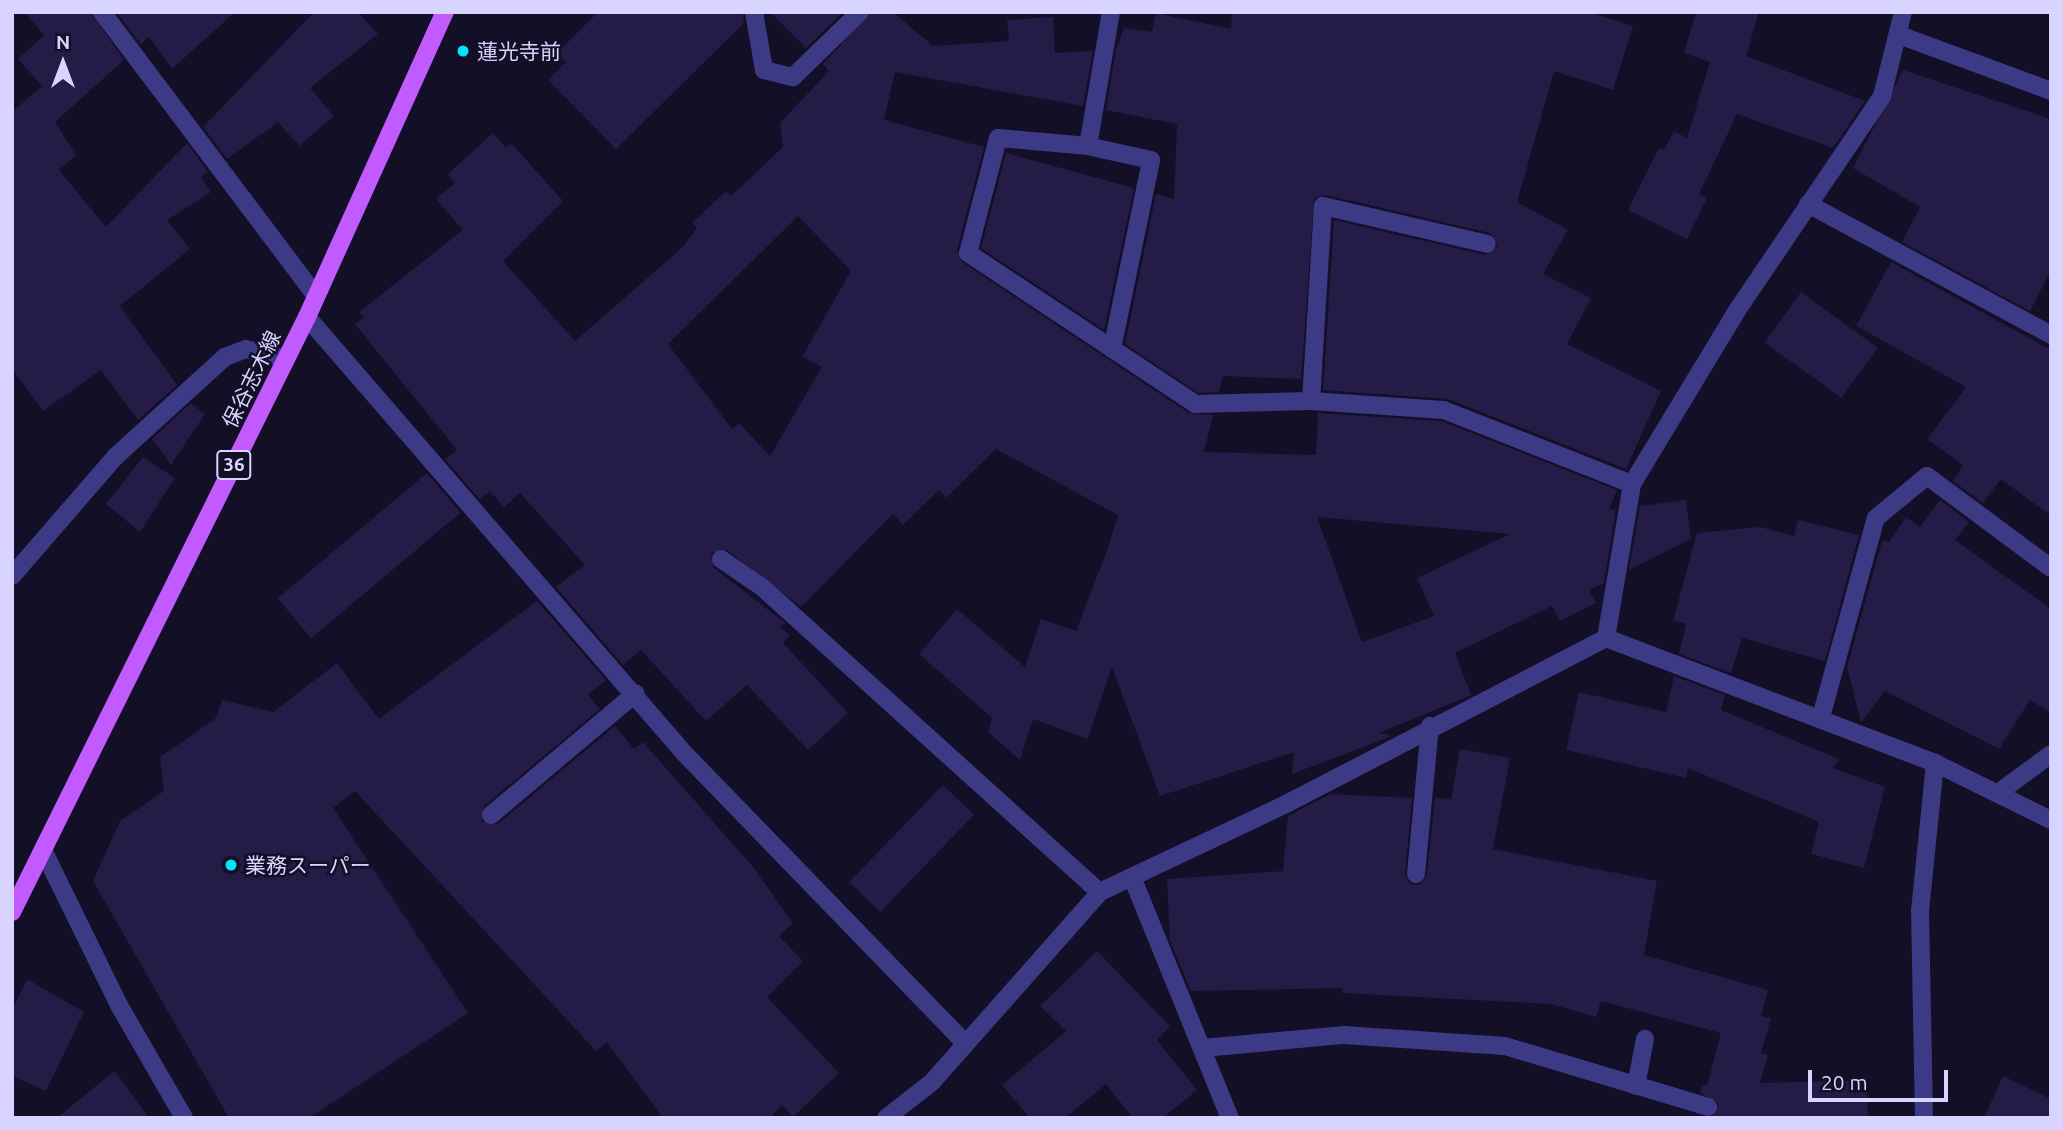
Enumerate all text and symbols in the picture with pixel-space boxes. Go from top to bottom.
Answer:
north arrow [28,28,98,98]
text: N [56,31,70,53]
place label: 蓮光寺前 [477,38,561,64]
marker: 蓮光寺前 [455,43,471,59]
street label: 保谷志木線 [217,326,285,432]
road number: 36 [215,450,253,480]
place label: 業務スーパー [245,852,371,878]
marker: 業務スーパー [223,857,239,873]
scale bar [1811,1056,1951,1100]
text: 20 m [1821,1070,1868,1094]

